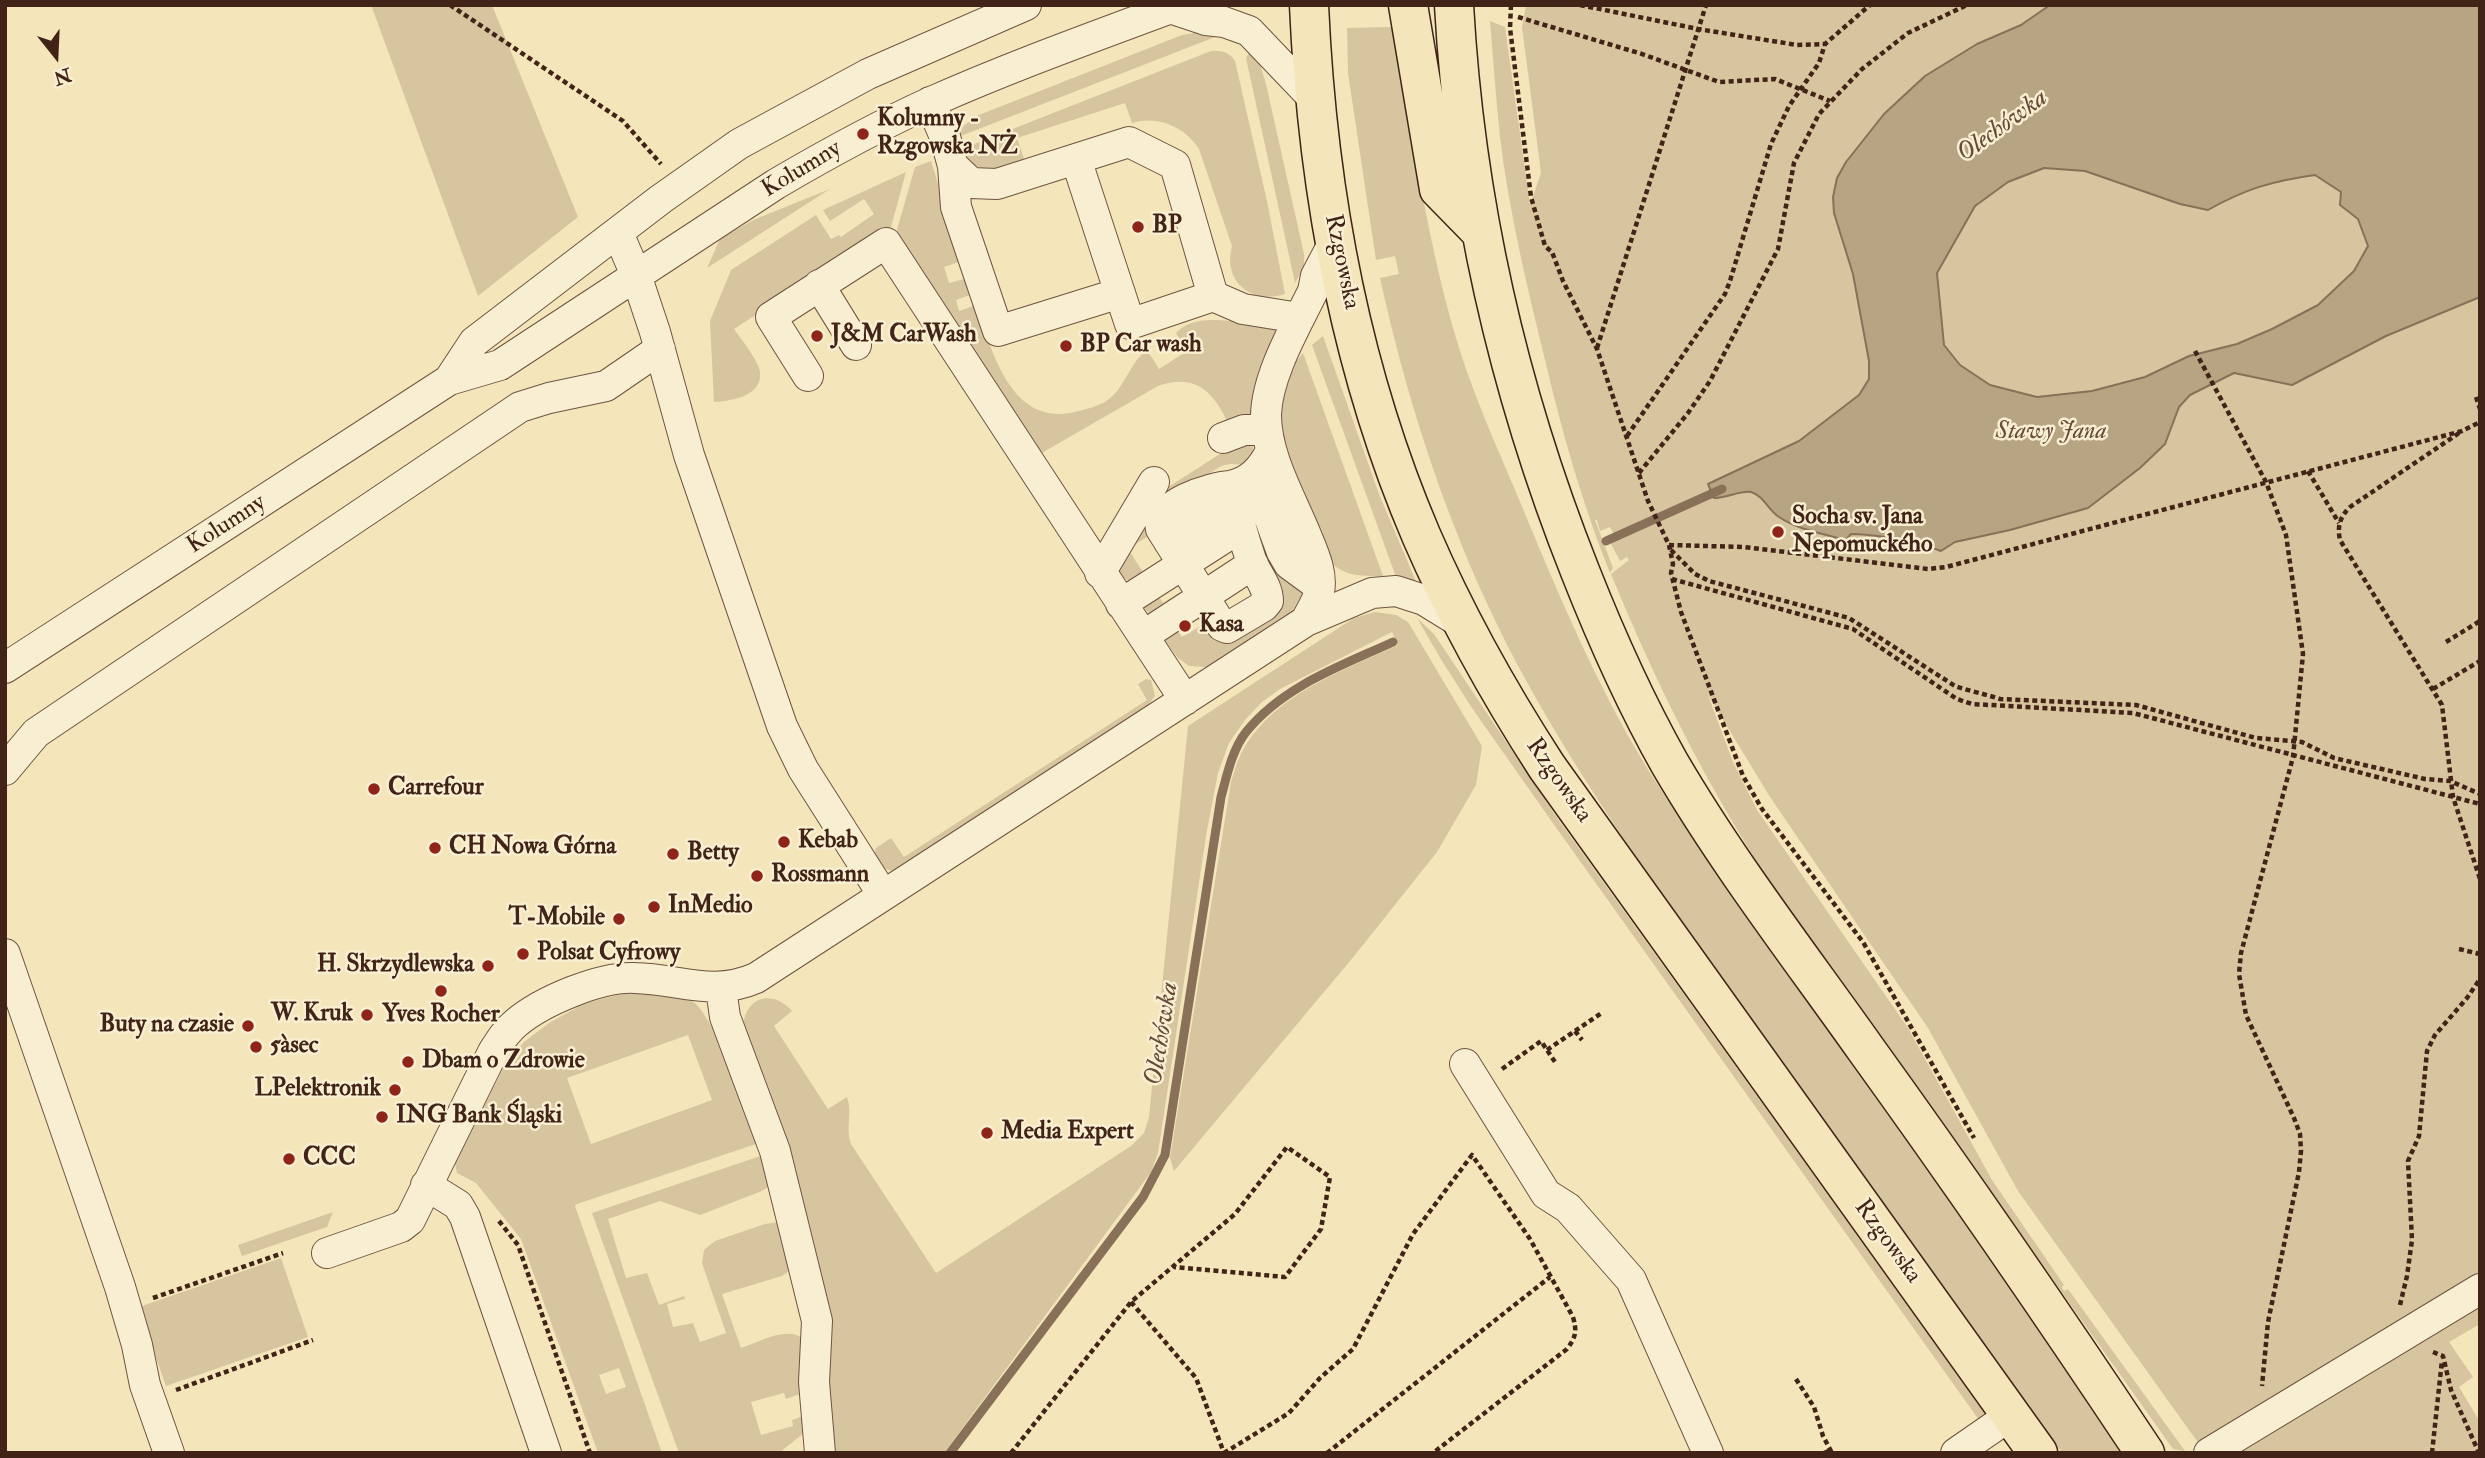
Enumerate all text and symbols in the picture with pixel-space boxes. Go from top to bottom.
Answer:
north arrow [21,21,91,91]
text: N [51,62,74,90]
water label: Olechówka [1952,84,2054,170]
place label: Kolumny - Rzgowska NŻ [877,106,1018,162]
marker: Kolumny - Rzgowska NŻ [855,126,871,142]
street label: Kolumny [757,135,847,205]
street label: Rzgowska [1317,212,1365,312]
place label: BP [1152,213,1182,241]
marker: BP [1130,219,1146,235]
place label: J&M CarWash [831,322,977,350]
marker: J&M CarWash [809,328,825,344]
place label: BP Car wash [1080,332,1201,360]
marker: BP Car wash [1058,338,1074,354]
park label: Stawy Jana [1995,419,2107,447]
street label: Kolumny [182,489,272,561]
place label: Socha sv. Jana Nepomuckého [1792,504,1932,560]
marker: Socha sv. Jana Nepomuckého [1770,524,1786,540]
place label: Kasa [1199,612,1244,640]
marker: Kasa [1177,618,1193,634]
street label: Rzgowska [1519,733,1597,829]
place label: Carrefour [388,775,484,803]
marker: Carrefour [366,781,382,797]
place label: Kebab [798,828,858,856]
place label: CH Nowa Górna [449,834,616,862]
marker: Kebab [776,834,792,850]
marker: CH Nowa Górna [427,840,443,856]
place label: Betty [687,840,739,868]
marker: Betty [665,846,681,862]
place label: Rossmann [771,862,869,890]
marker: Rossmann [749,868,765,884]
place label: InMedio [668,893,753,921]
marker: InMedio [646,899,662,915]
place label: T-Mobile [509,905,605,933]
marker: T-Mobile [611,911,627,927]
place label: Polsat Cyfrowy [537,940,680,968]
marker: Polsat Cyfrowy [515,946,531,962]
place label: H. Skrzydlewska [317,952,474,980]
marker: H. Skrzydlewska [480,958,496,974]
water label: Olechówka [1139,980,1187,1088]
marker: Yves Rocher [433,983,449,999]
place label: W. Kruk [271,1001,353,1029]
place label: Yves Rocher [382,1002,500,1030]
marker: W. Kruk [359,1007,375,1023]
place label: Buty na czasie [100,1012,234,1040]
marker: Buty na czasie [240,1018,256,1034]
place label: 5àsec [270,1033,318,1061]
marker: 5àsec [248,1039,264,1055]
place label: Dbam o Zdrowie [422,1048,585,1076]
marker: Dbam o Zdrowie [400,1054,416,1070]
place label: LPelektronik [254,1076,381,1104]
marker: LPelektronik [387,1082,403,1098]
place label: ING Bank Śląski [396,1103,562,1131]
marker: ING Bank Śląski [374,1109,390,1125]
place label: Media Expert [1001,1119,1134,1147]
marker: Media Expert [979,1125,995,1141]
place label: CCC [303,1145,356,1173]
marker: CCC [281,1151,297,1167]
street label: Rzgowska [1847,1195,1927,1289]

